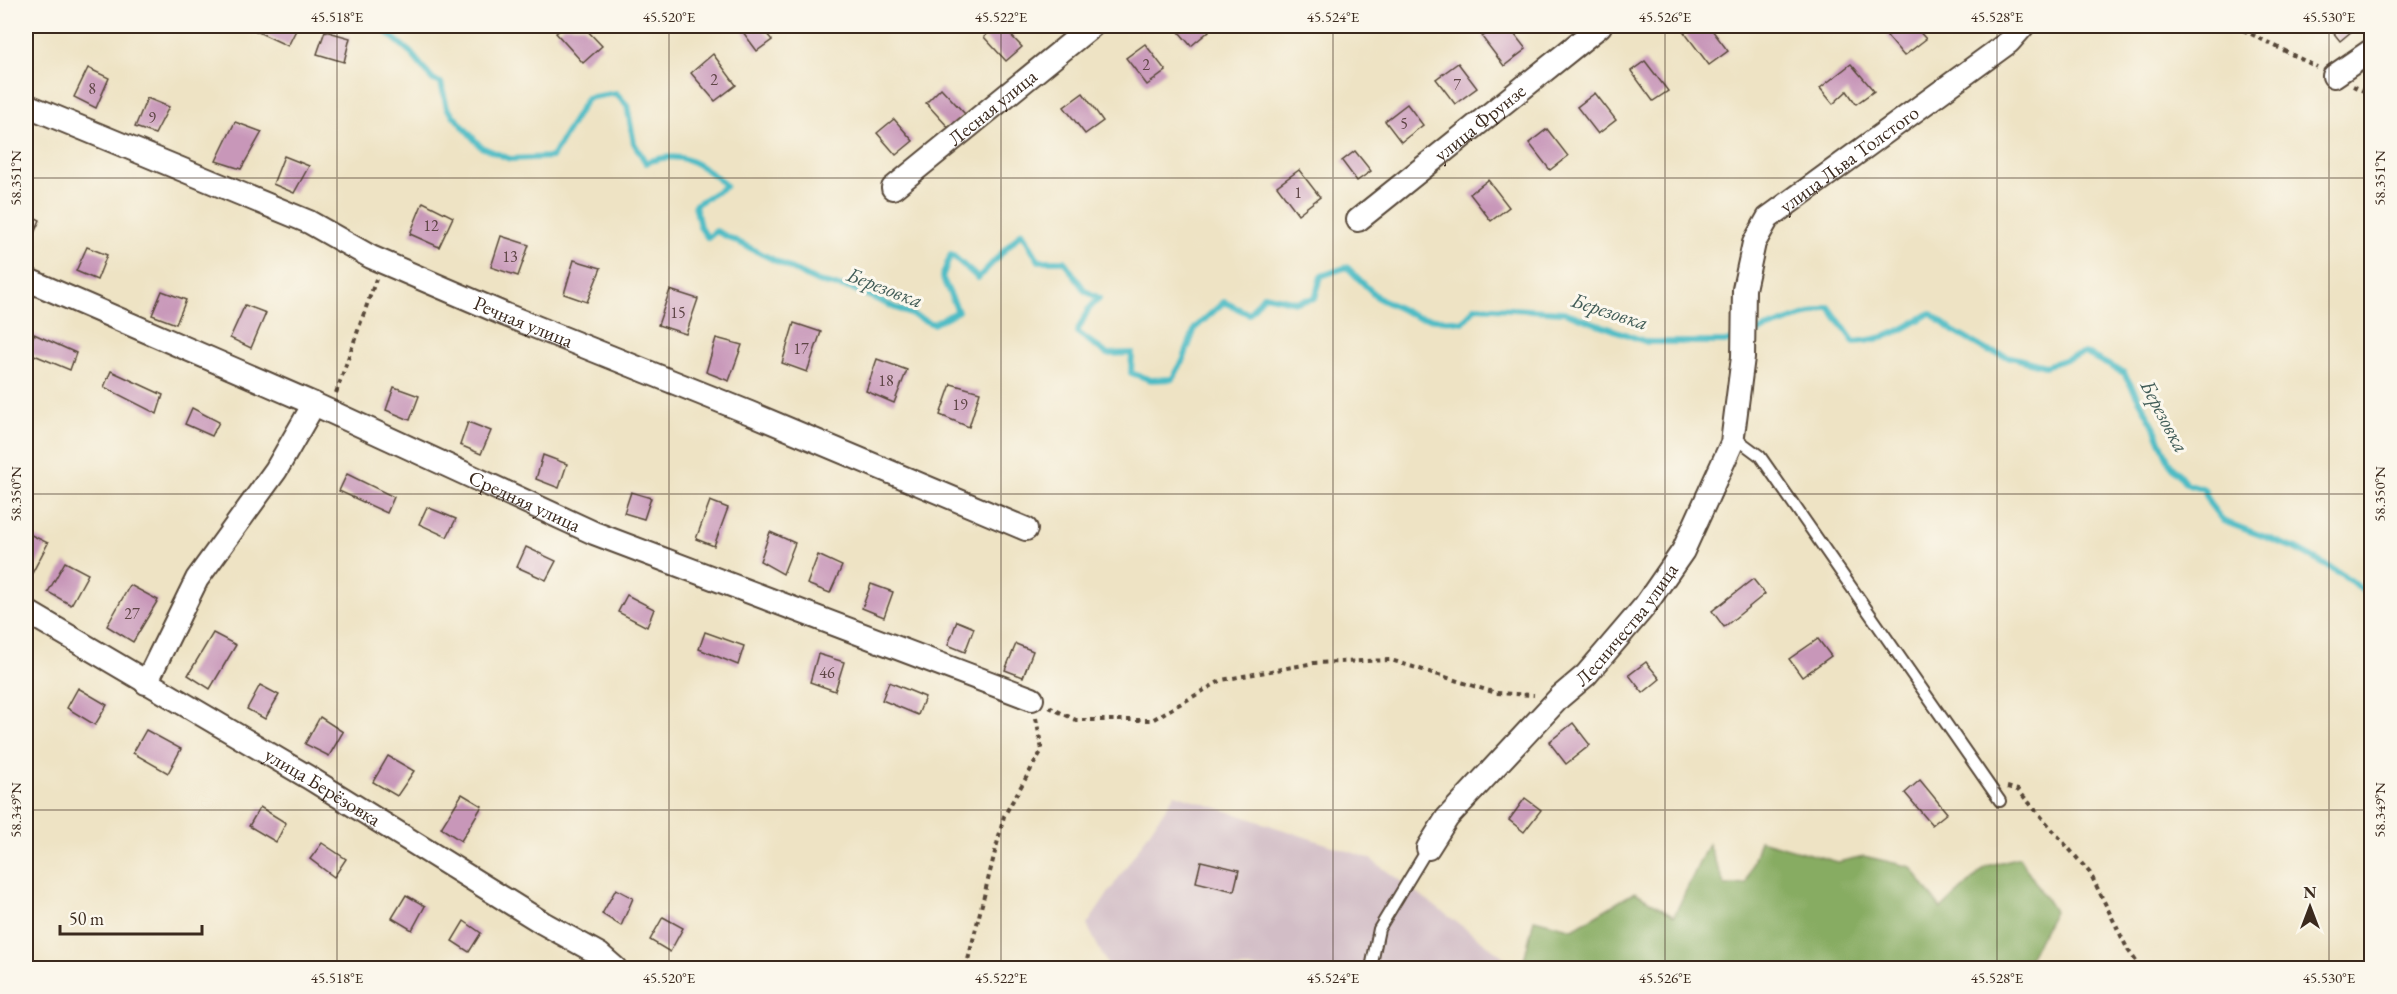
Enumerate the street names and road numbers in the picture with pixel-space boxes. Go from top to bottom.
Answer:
street label: Лесная улица [942,63,1042,151]
street label: улица Фрунзе [1428,78,1531,167]
street label: улица Льва Толстого [1774,99,1924,219]
street label: Речная улица [470,290,577,354]
street label: Средняя улица [465,464,585,538]
street label: Лесничества улица [1570,558,1684,692]
street label: улица Берёзовка [260,741,386,832]

